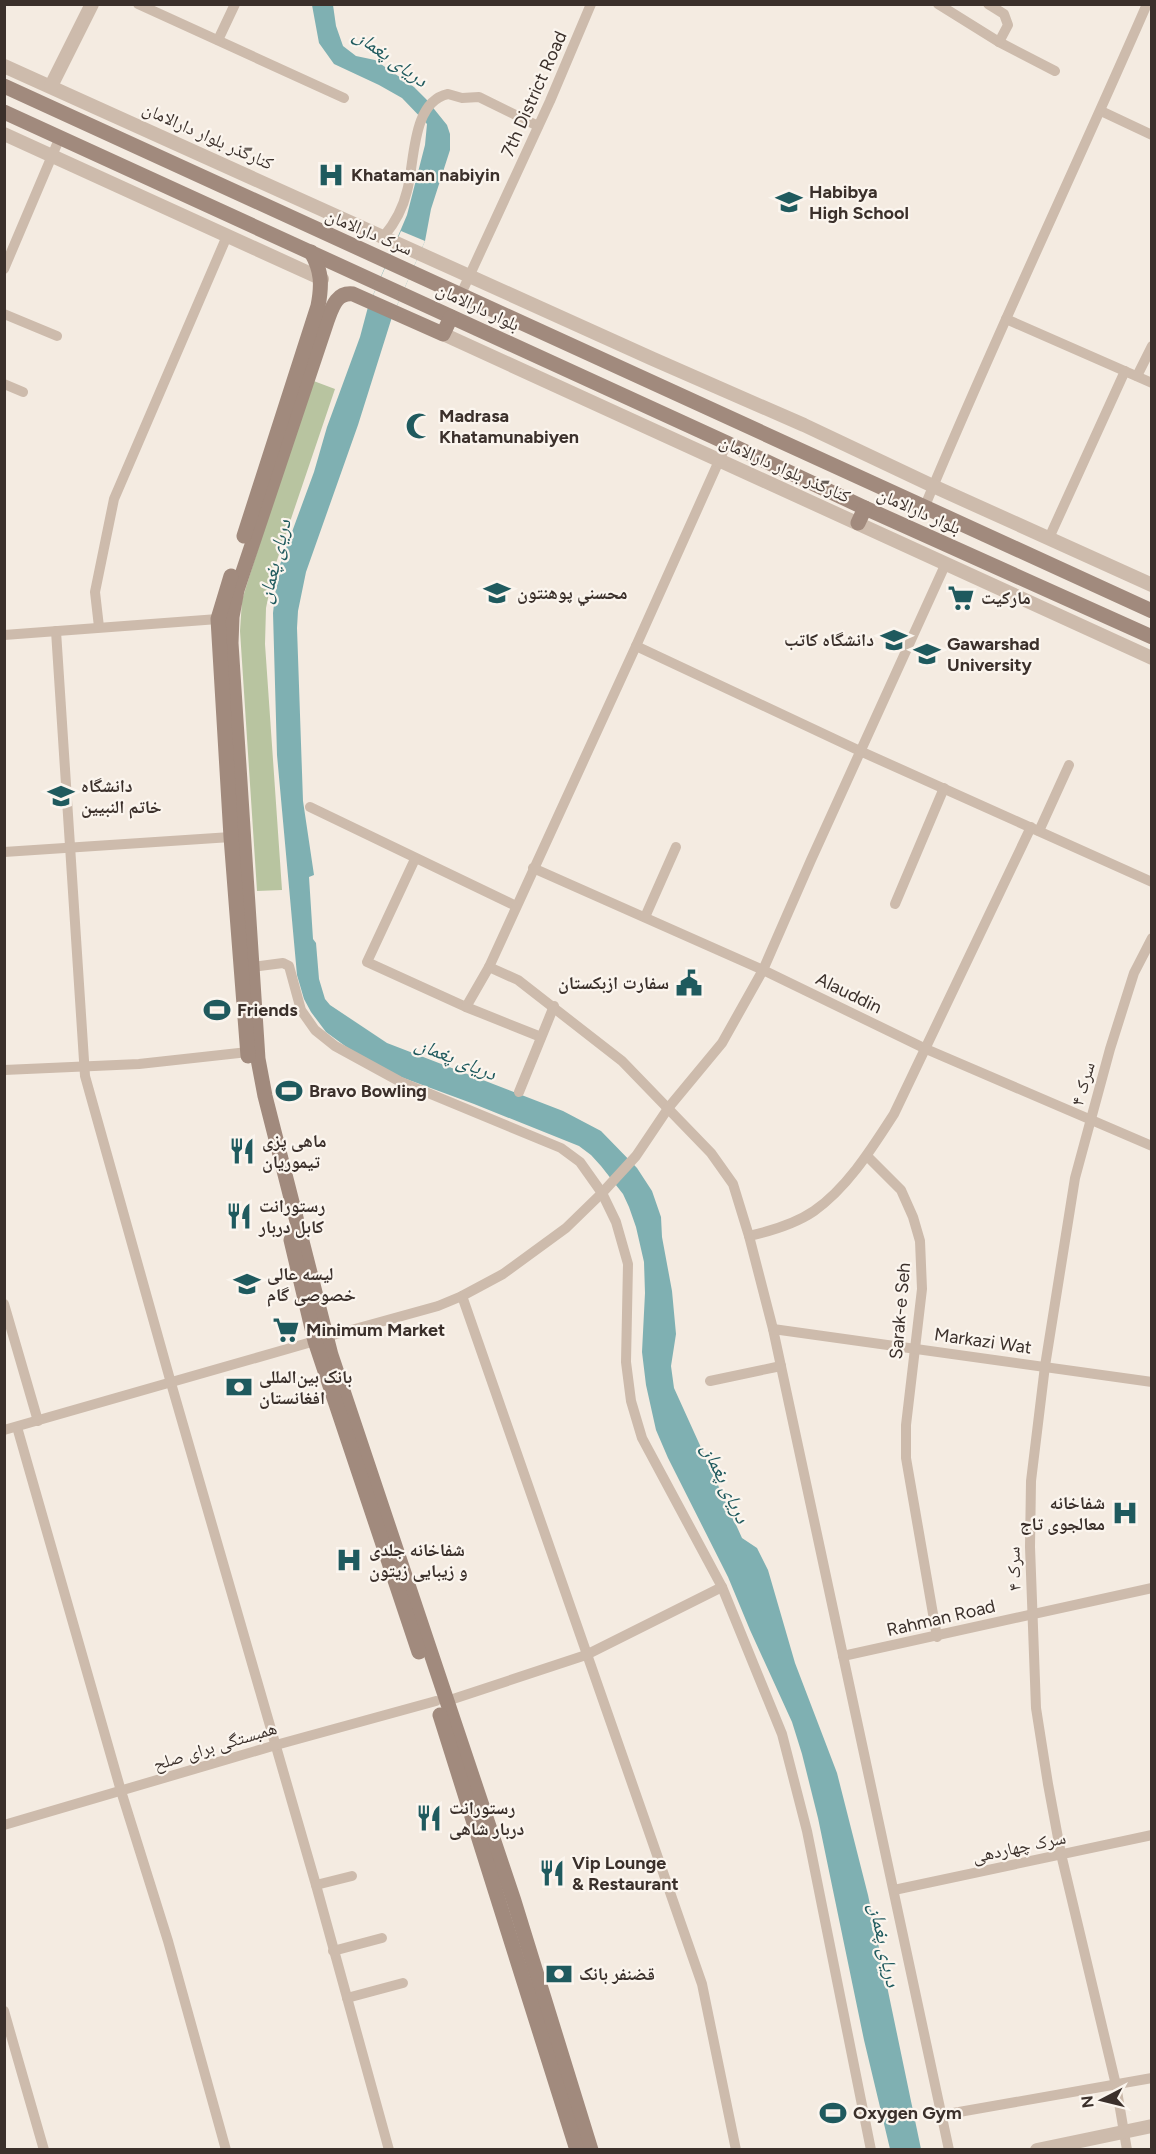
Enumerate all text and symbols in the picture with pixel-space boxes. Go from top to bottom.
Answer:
water label: دریای پغمان [349,22,433,93]
street label: 7th District Road [496,28,572,160]
street label: کنارگذر بلوار دارالامان [139,97,277,175]
hospital icon: Khataman nabiyin [316,160,346,190]
place label: Khataman nabiyin [351,164,500,186]
place label: Habibya High School [809,181,909,224]
school or university icon: Habibya High School [774,187,804,217]
street label: سرک دارالامان [322,204,416,260]
street label: بلوار دارالامان [433,278,523,336]
place label: Madrasa Khatamunabiyen [439,405,579,448]
mosque icon: Madrasa Khatamunabiyen [404,411,434,441]
street label: کنارگذر بلوار دارالامان [716,430,854,508]
street label: بلوار دارالامان [874,483,964,539]
water label: دریای پغمان [252,516,297,606]
school or university icon: محسني پوهنتون [482,578,512,608]
place label: محسني پوهنتون [517,582,627,607]
supermarket icon: مارکیت [946,583,976,613]
place label: مارکیت [981,587,1031,609]
school or university icon: دانشگاه کاتب [879,625,909,655]
place label: دانشگاه کاتب [784,629,874,651]
place label: Gawarshad University [947,633,1040,676]
school or university icon: Gawarshad University [912,639,942,669]
place label: دانشگاه خاتم النبیین [81,775,162,819]
school or university icon: دانشگاه خاتم النبیین [46,781,76,811]
public building icon: سفارت ازبکستان [674,968,704,998]
street label: Alauddin [812,968,886,1018]
place label: سفارت ازبکستان [558,972,669,994]
sports icon: Friends [202,995,232,1025]
place label: Friends [237,999,298,1021]
water label: دریای پغمان [412,1031,501,1086]
street label: سرک ۴ [1066,1060,1100,1108]
sports icon: Bravo Bowling [274,1076,304,1106]
place label: Bravo Bowling [309,1080,427,1102]
place label: ماهی پزی تیموریان [262,1130,326,1173]
restaurant icon: ماهی پزی تیموریان [227,1136,257,1166]
place label: رستورانت کابل دربار [258,1195,325,1238]
restaurant icon: رستورانت کابل دربار [224,1201,254,1231]
street label: Sarak-e Seh [885,1262,915,1360]
place label: لیسه عالی خصوصی گام [267,1263,356,1307]
school or university icon: لیسه عالی خصوصی گام [232,1269,262,1299]
supermarket icon: Minimum Market [271,1315,301,1345]
place label: Minimum Market [306,1319,445,1341]
street label: Markazi Wat [933,1323,1033,1359]
place label: بانک بین‌المللی افغانستان [259,1366,352,1409]
bank icon: بانک بین‌المللی افغانستان [224,1372,254,1402]
water label: دریای پغمان [696,1439,755,1528]
place label: شفاخانه معالجوی تاج [1020,1492,1105,1535]
hospital icon: شفاخانه معالجوی تاج [1110,1498,1140,1528]
place label: شفاخانه جلدی و زیبایی زیتون [369,1539,468,1582]
hospital icon: شفاخانه جلدی و زیبایی زیتون [334,1545,364,1575]
street label: سرک ۴ [1002,1546,1026,1592]
street label: Rahman Road [884,1595,998,1641]
street label: همبستگی برای صلح [151,1717,280,1776]
place label: رستورانت دربار شاهی [449,1797,524,1840]
restaurant icon: رستورانت دربار شاهی [414,1803,444,1833]
street label: سرک چهاردهی [970,1826,1068,1868]
place label: Vip Lounge & Restaurant [572,1852,679,1895]
restaurant icon: Vip Lounge & Restaurant [537,1858,567,1888]
water label: دریای پغمان [863,1901,906,1990]
bank icon: قضنفر بانک [544,1959,574,1989]
place label: قضنفر بانک [579,1963,655,1985]
north arrow [1072,2070,1132,2130]
text: N [1077,2094,1098,2109]
sports icon: Oxygen Gym [818,2098,848,2128]
place label: Oxygen Gym [853,2102,962,2124]

